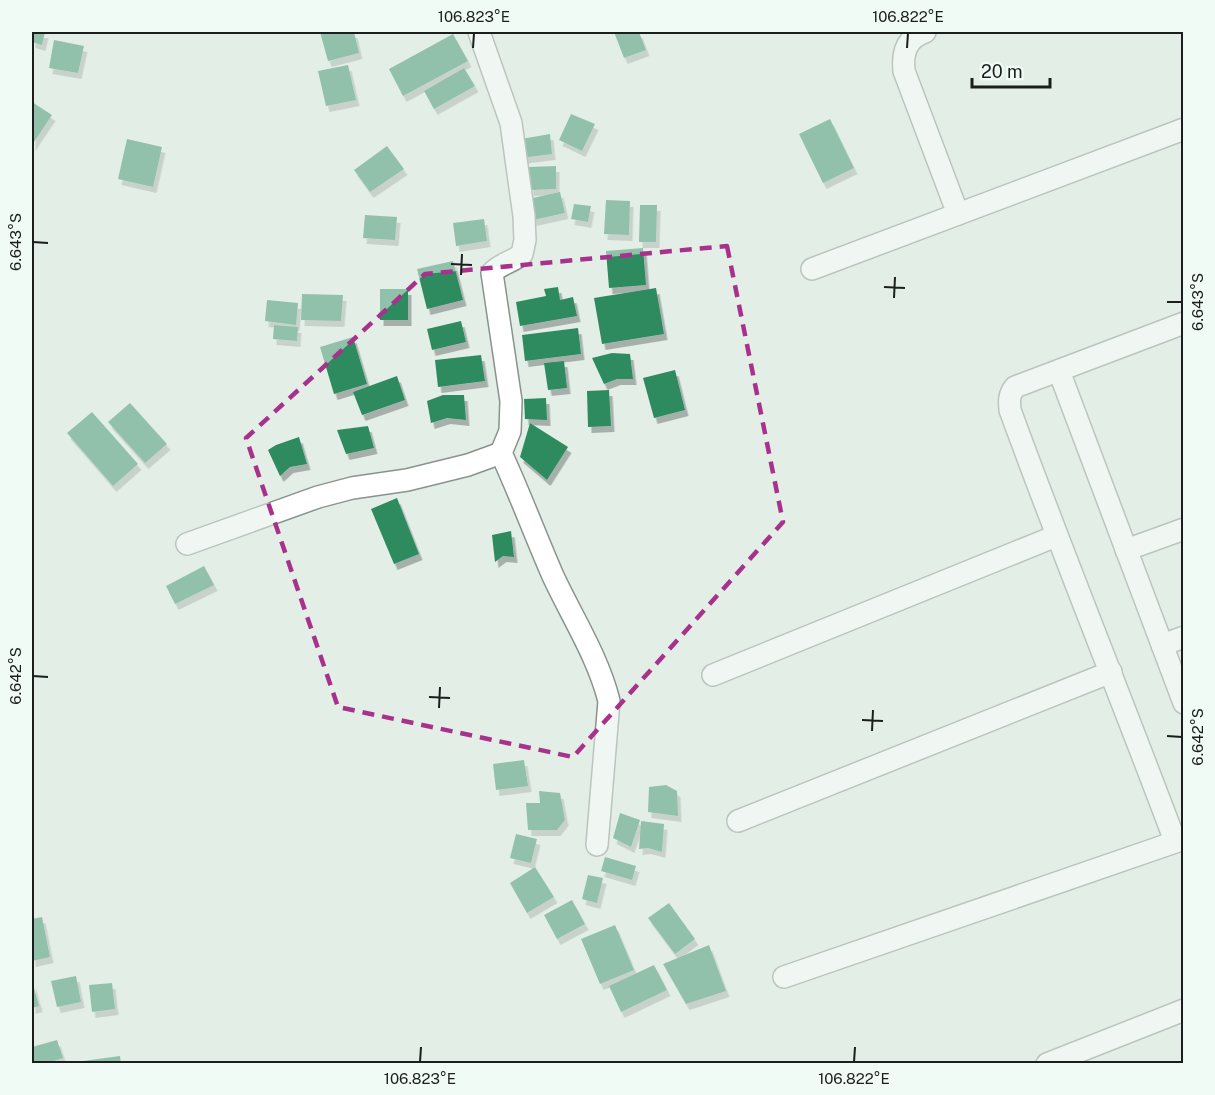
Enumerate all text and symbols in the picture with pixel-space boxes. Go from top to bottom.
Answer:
text: 106.823°E [438,8,510,25]
text: 106.822°E [872,8,944,25]
scale bar [972,51,1050,89]
text: 20 m [981,61,1023,82]
text: 6.643°S [7,213,24,271]
text: 6.643°S [1189,273,1206,331]
text: 6.642°S [7,647,24,705]
text: 6.642°S [1189,708,1206,766]
text: 106.823°E [384,1070,456,1087]
text: 106.822°E [818,1070,890,1087]

